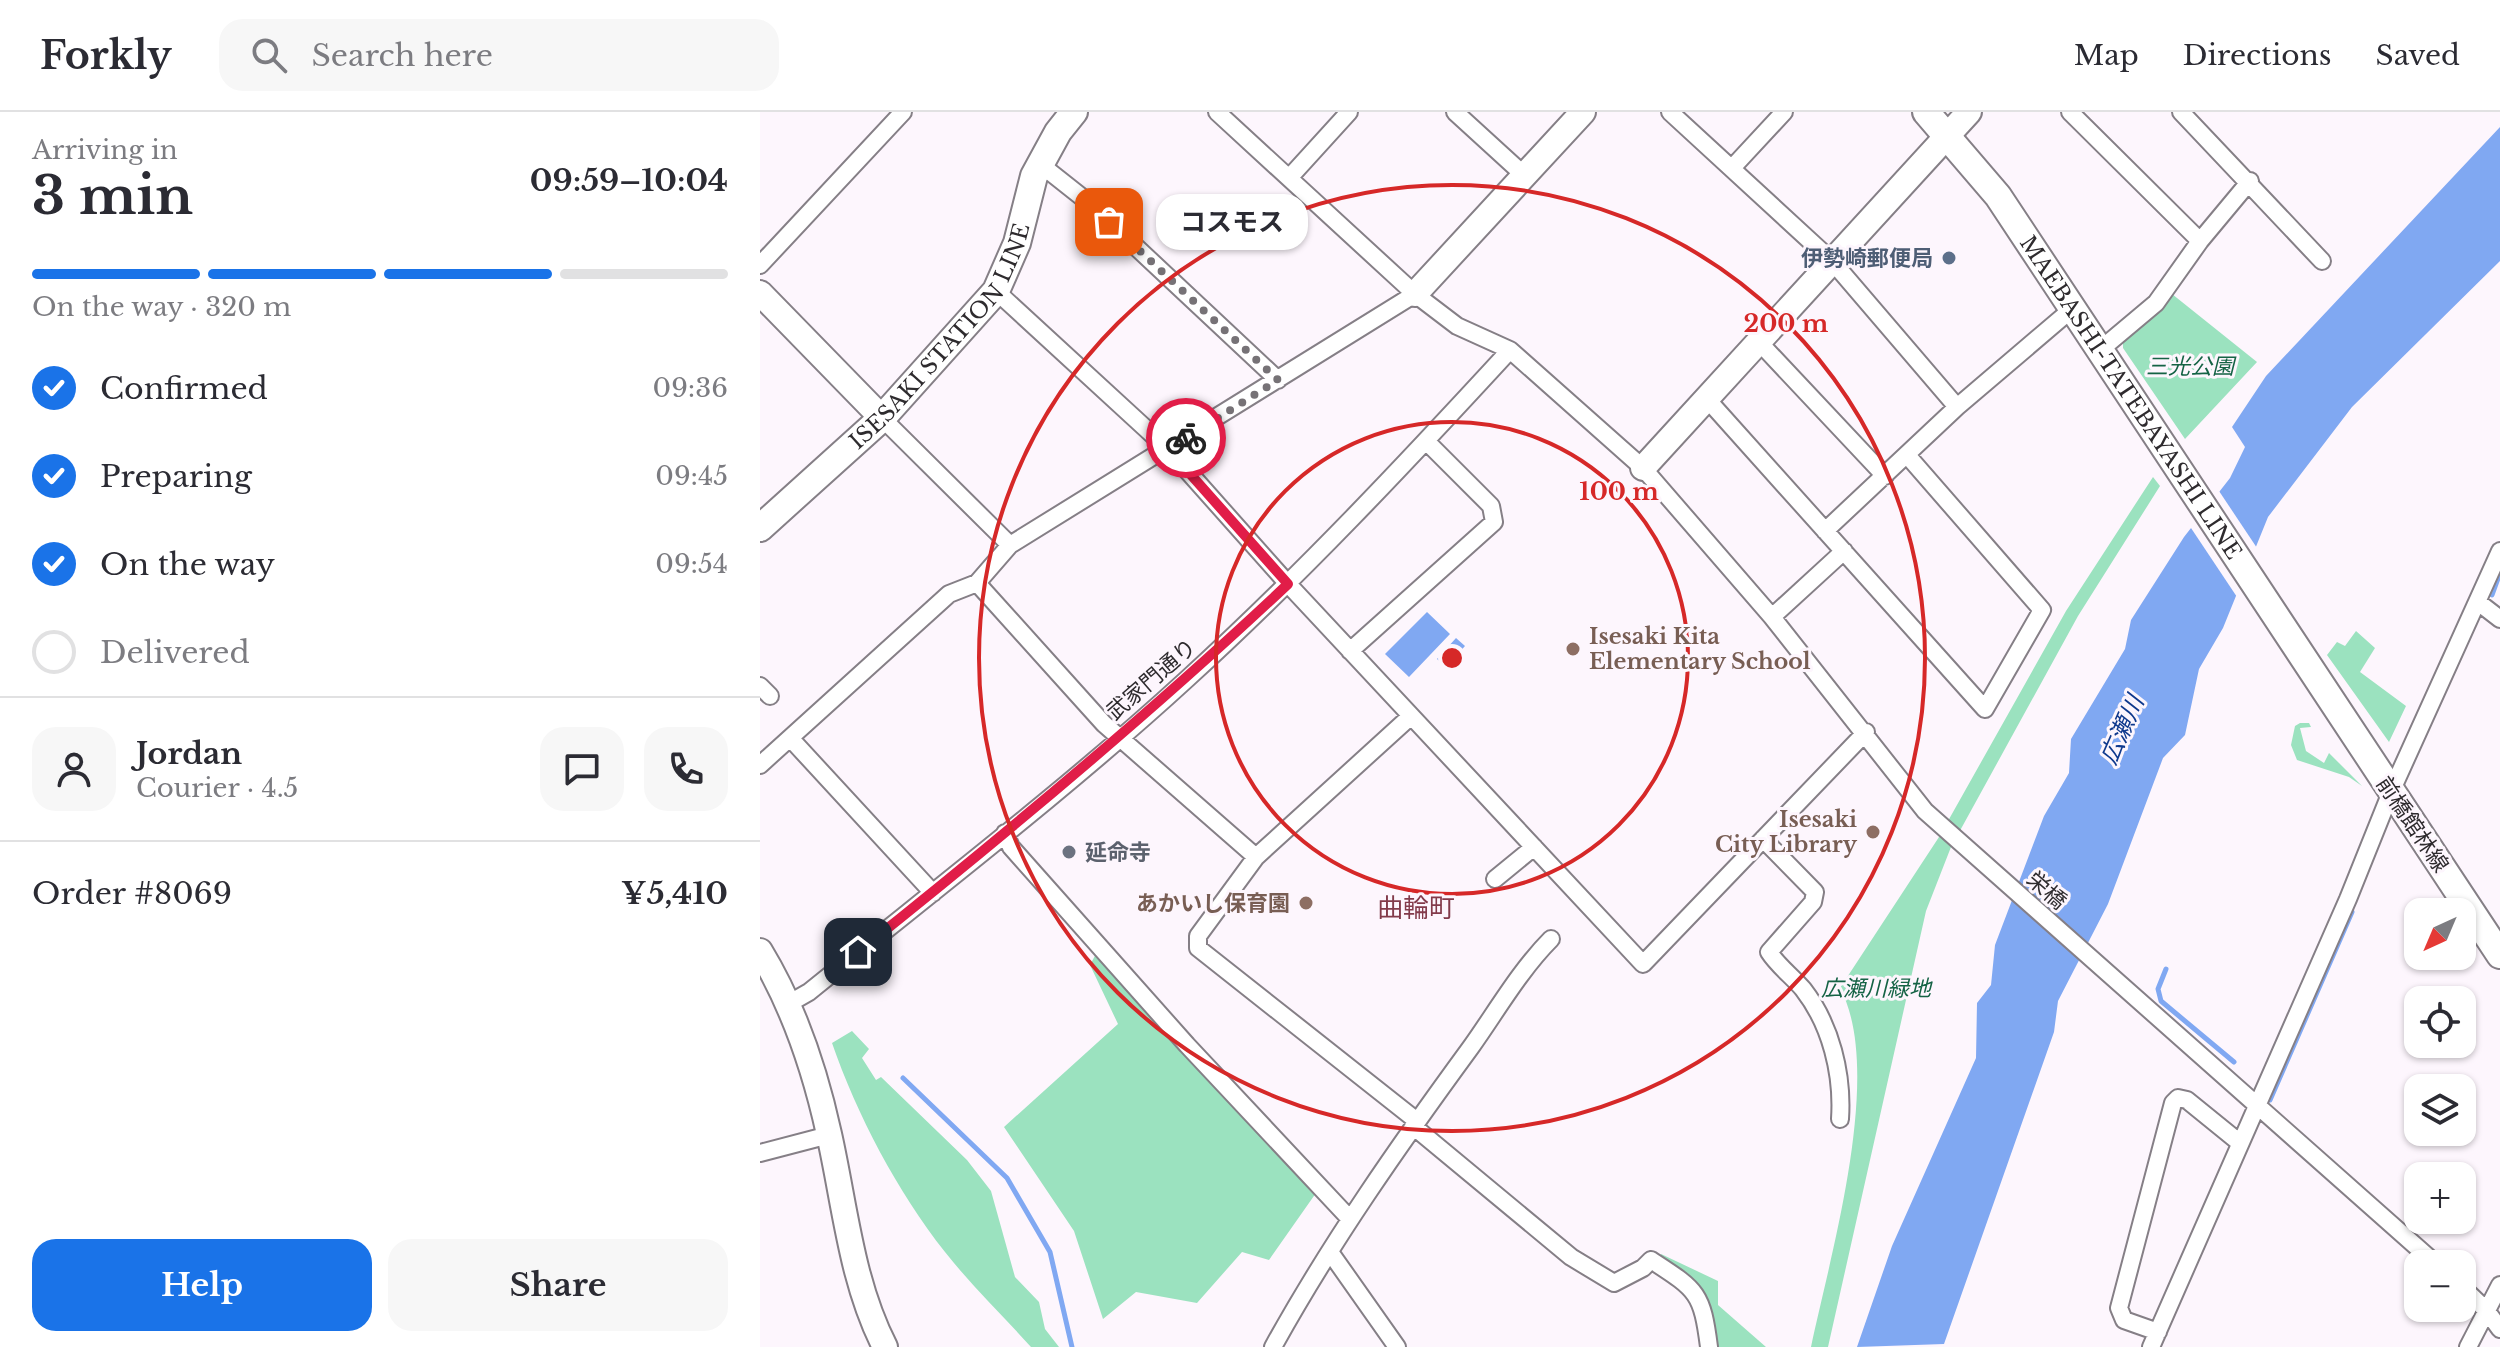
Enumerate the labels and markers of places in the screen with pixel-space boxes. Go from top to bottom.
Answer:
pin [1075,188,1143,256]
callout: コスモス [1157,194,1309,250]
place label: 伊勢崎郵便局 [1801,245,1933,272]
marker: 伊勢崎郵便局 [1940,249,1958,267]
place label: Isesaki Kita Elementary School [1589,623,1811,675]
marker: Isesaki Kita Elementary School [1564,640,1582,658]
centre of rings [1438,644,1466,672]
place label: Isesaki City Library [1715,806,1858,858]
marker: Isesaki City Library [1864,823,1882,841]
place label: 延命寺 [1085,839,1151,866]
marker: 延命寺 [1060,843,1078,861]
place label: あかいし保育園 [1136,890,1290,917]
marker: あかいし保育園 [1297,894,1315,912]
pin [824,918,892,986]

